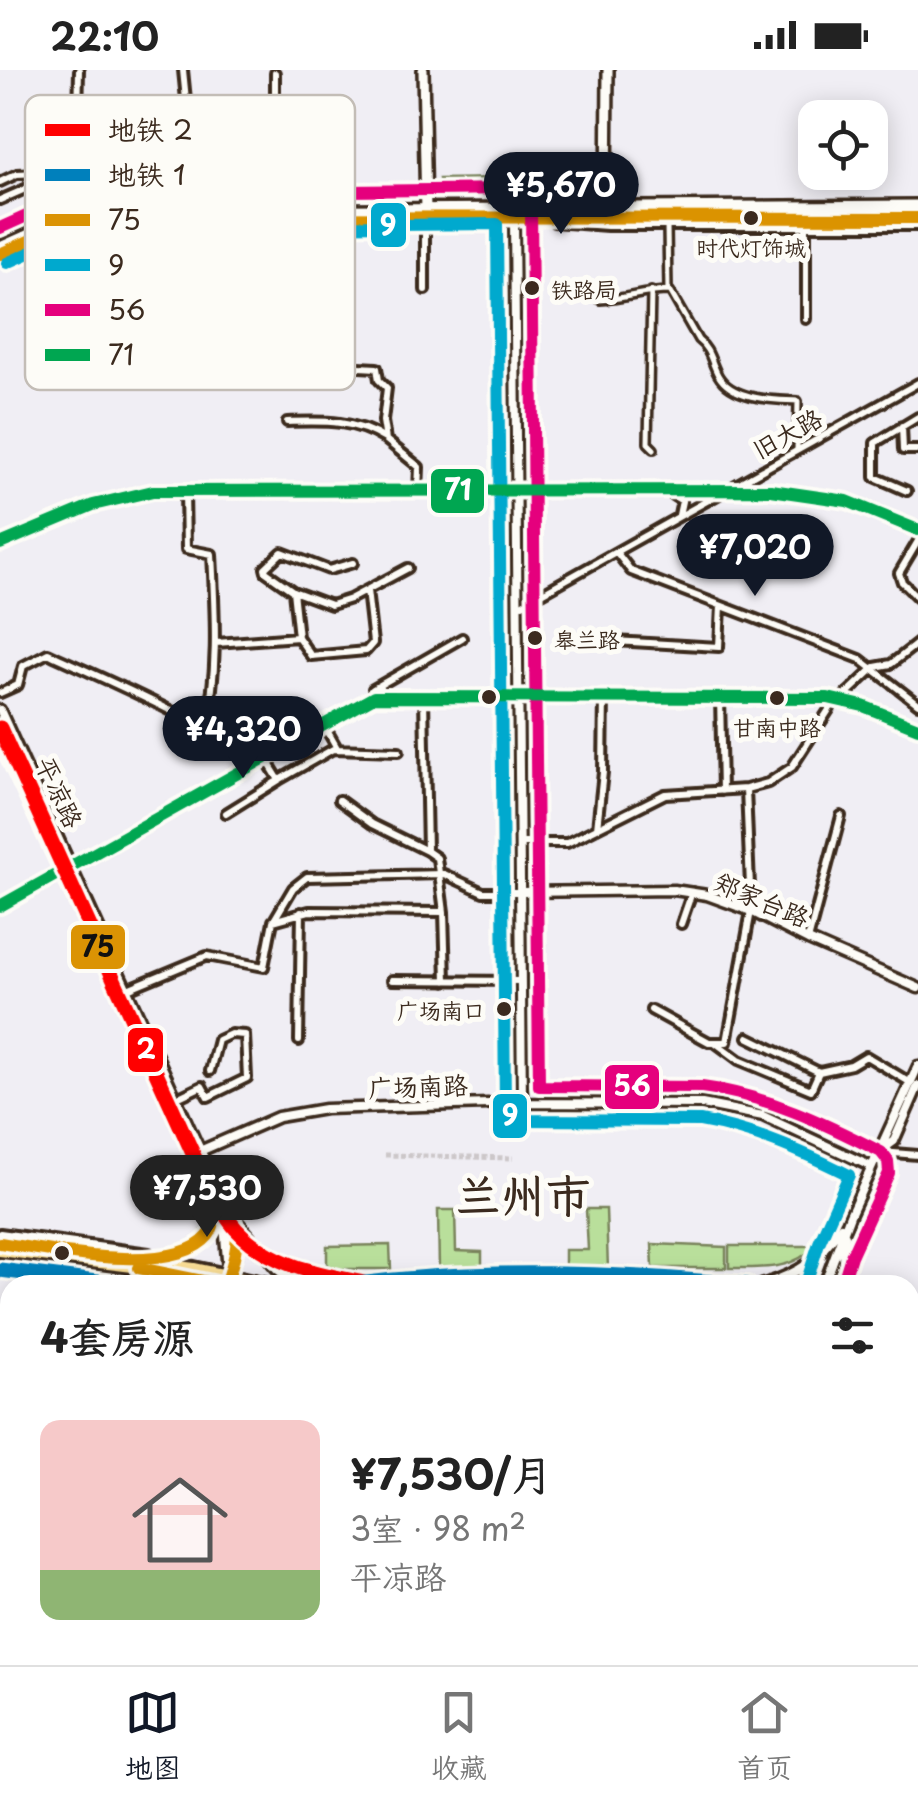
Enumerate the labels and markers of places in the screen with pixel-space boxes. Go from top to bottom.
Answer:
pin: ¥5,670 [480,152,642,237]
marker: 时代灯饰城 [741,208,761,228]
place label: 时代灯饰城 [696,230,806,263]
place label: 铁路局 [551,272,617,305]
marker: 铁路局 [522,278,542,298]
pin: ¥7,020 [674,514,836,599]
place label: 皋兰路 [554,622,620,655]
marker: 皋兰路 [525,628,545,648]
unlabelled marker [479,687,499,707]
marker: 甘南中路 [767,688,787,708]
pin: ¥4,320 [162,696,324,781]
place label: 甘南中路 [733,710,821,743]
place label: 广场南口 [397,993,485,1026]
marker: 广场南口 [494,999,514,1019]
pin: ¥7,530 [126,1155,288,1240]
unlabelled marker [52,1243,72,1263]

